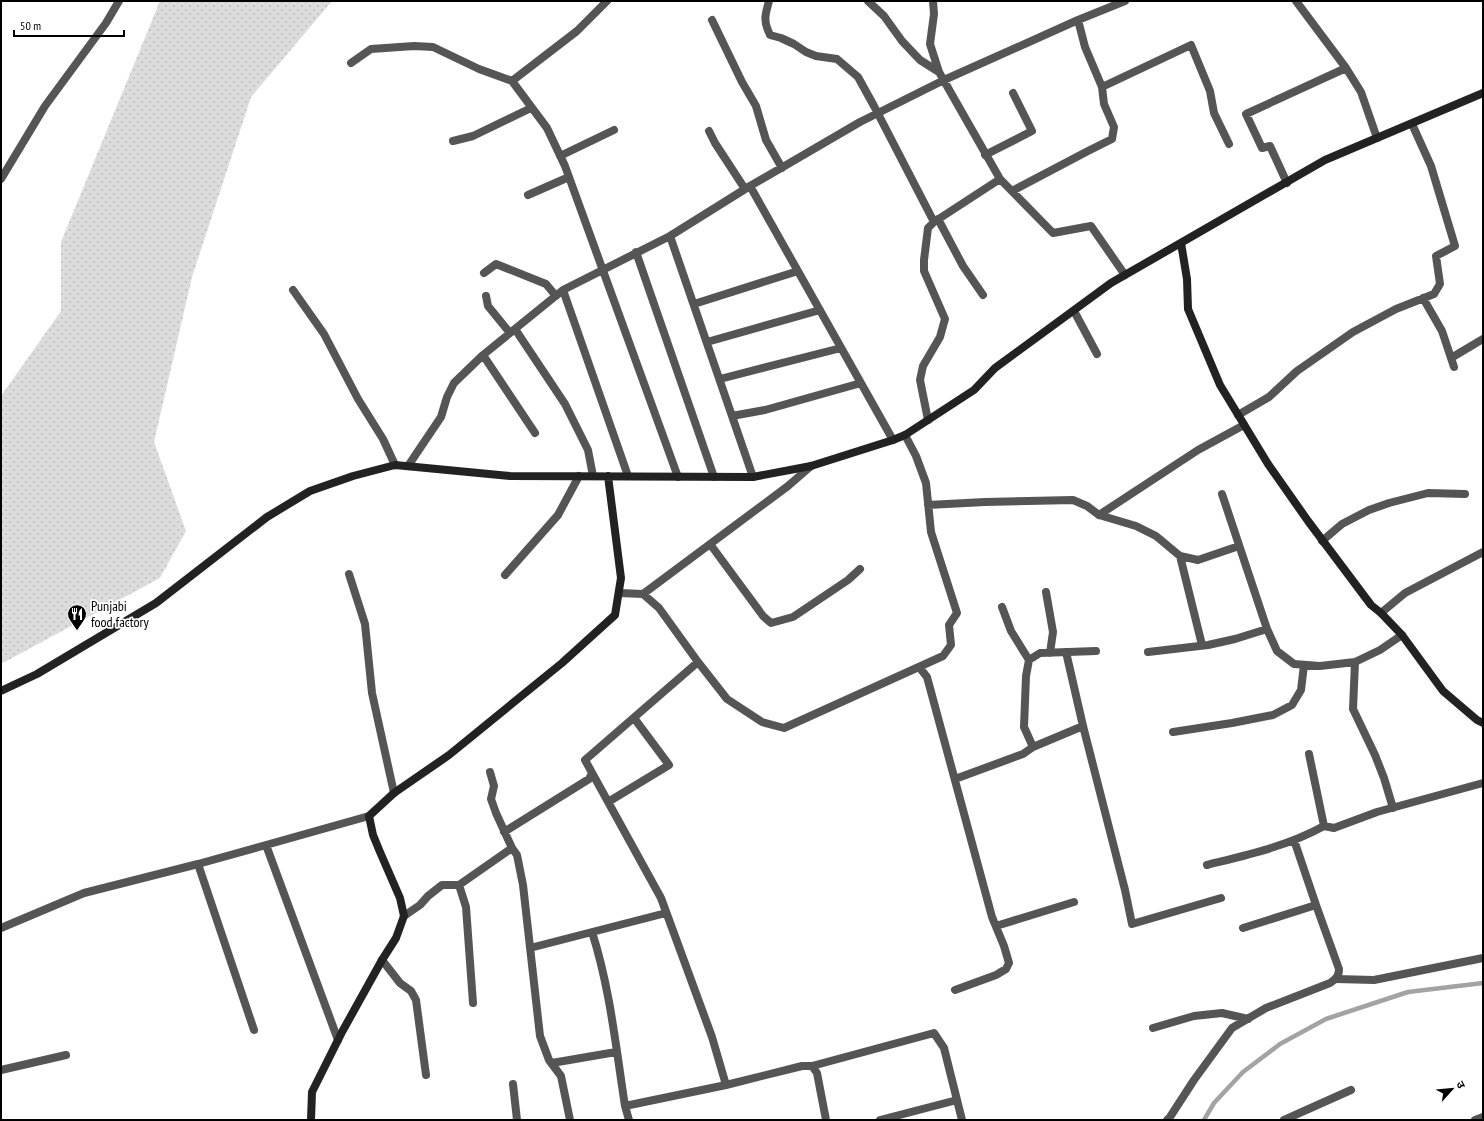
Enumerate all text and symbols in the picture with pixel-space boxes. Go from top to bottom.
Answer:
scale bar [14,12,124,38]
text: 50 m [20,18,41,33]
place label: Punjabi food factory [91,597,149,631]
restaurant icon: Punjabi food factory [66,603,88,631]
north arrow [1432,1069,1472,1109]
text: उ [1453,1078,1469,1091]

